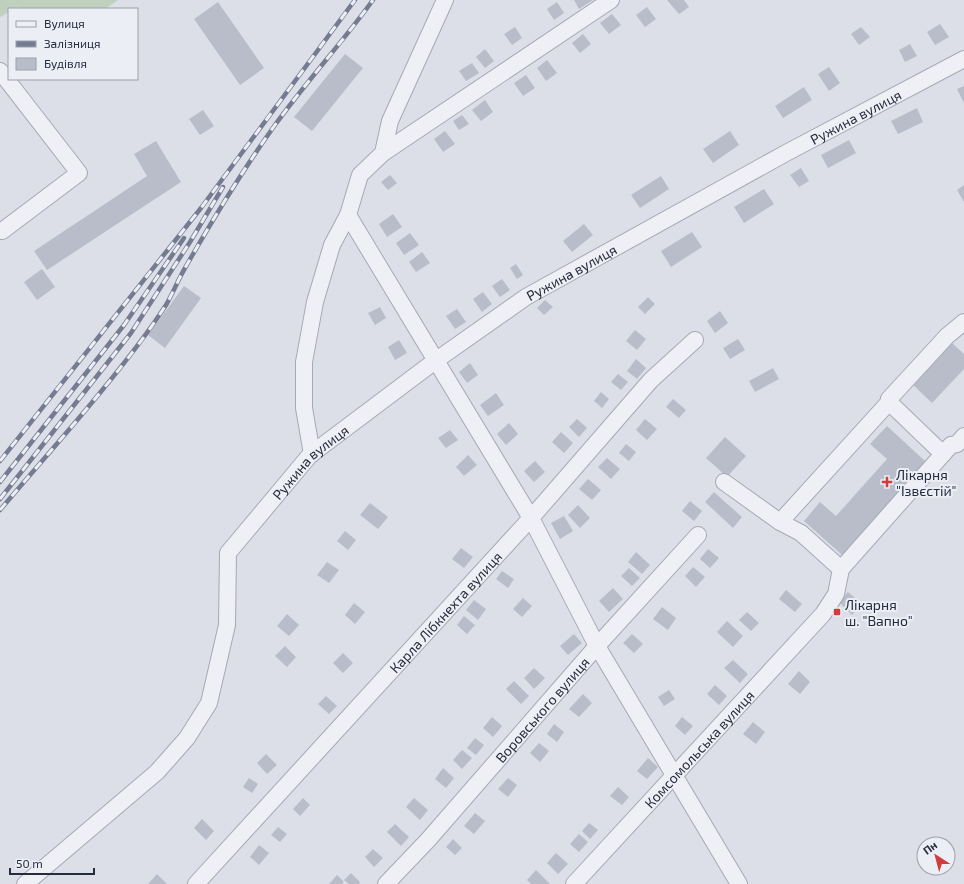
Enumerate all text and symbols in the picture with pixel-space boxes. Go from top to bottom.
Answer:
legend [8,8,138,80]
text: Вулиця [44,16,85,31]
text: Залізниця [44,36,101,50]
text: Будівля [44,56,87,71]
street label: Ружина вулиця [807,85,904,147]
street label: Ружина вулиця [523,240,619,304]
street label: Ружина вулиця [268,421,352,503]
place label: Лікарня "Ізвєстій" [896,466,957,499]
marker: Лікарня "Ізвєстій" [881,476,893,488]
street label: Карла Лібкнехта вулиця [385,548,505,676]
place label: Лікарня ш. "Вапно" [845,596,913,629]
marker: Лікарня ш. "Вапно" [832,607,842,617]
street label: Воровського вулиця [491,653,592,766]
street label: Комсомольська вулиця [640,686,757,811]
north arrow [916,836,956,876]
text: Пн [920,838,939,857]
scale bar [10,850,94,876]
text: 50 m [16,856,43,870]

